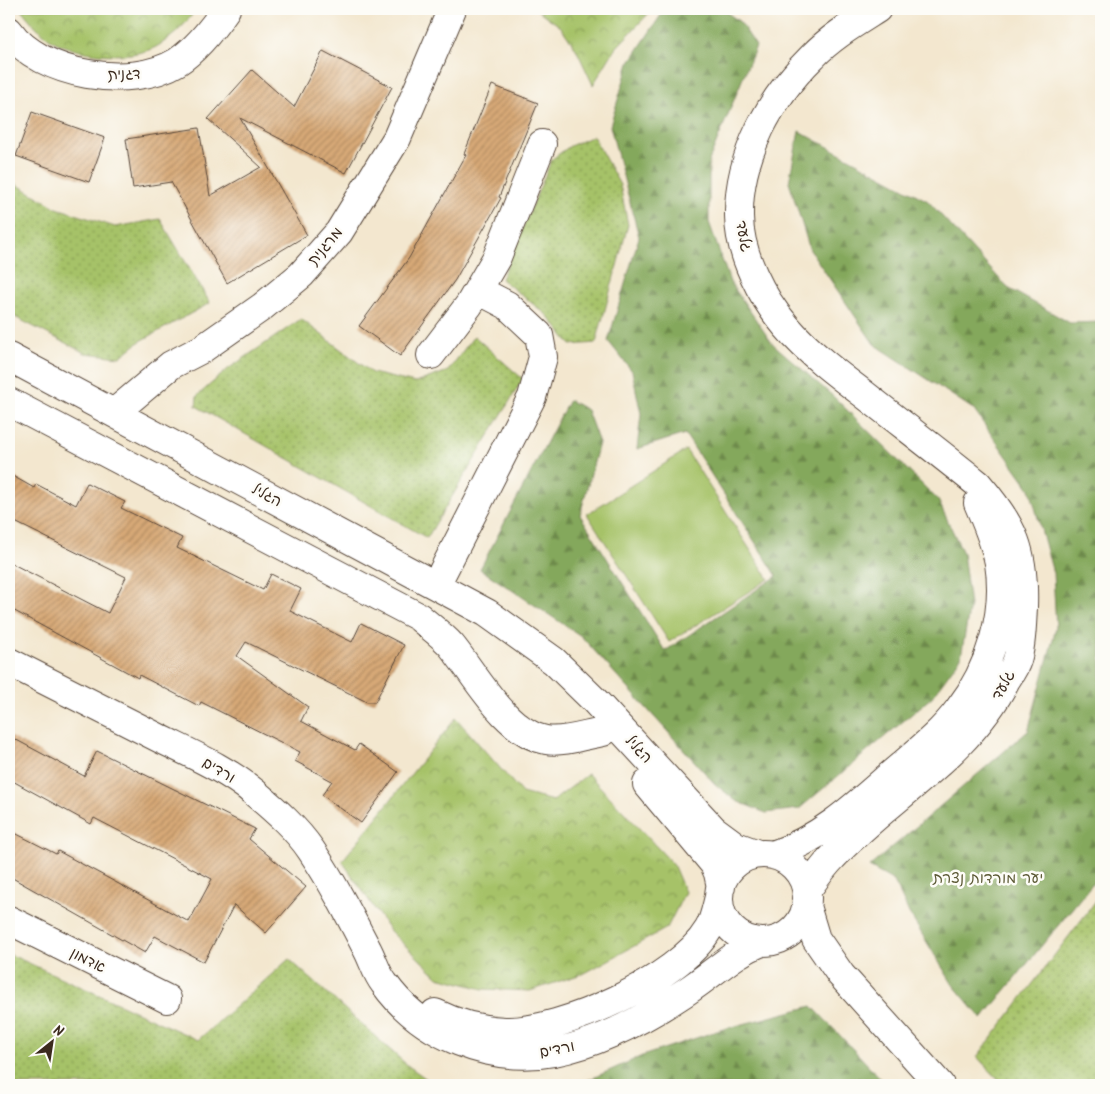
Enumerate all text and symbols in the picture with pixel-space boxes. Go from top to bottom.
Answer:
street label: דגנית [107,62,141,88]
street label: גלעד [728,218,758,254]
street label: מרגנית [302,222,349,271]
street label: הגליל [247,478,286,514]
street label: גלעד [986,666,1022,705]
street label: הגליל [619,730,658,769]
street label: ורדים [197,751,240,790]
park label: יער מורדות נצרת [932,867,1043,891]
street label: אדמון [66,942,110,980]
north arrow [28,1016,78,1066]
text: N [49,1020,67,1043]
street label: ורדים [538,1035,577,1065]

